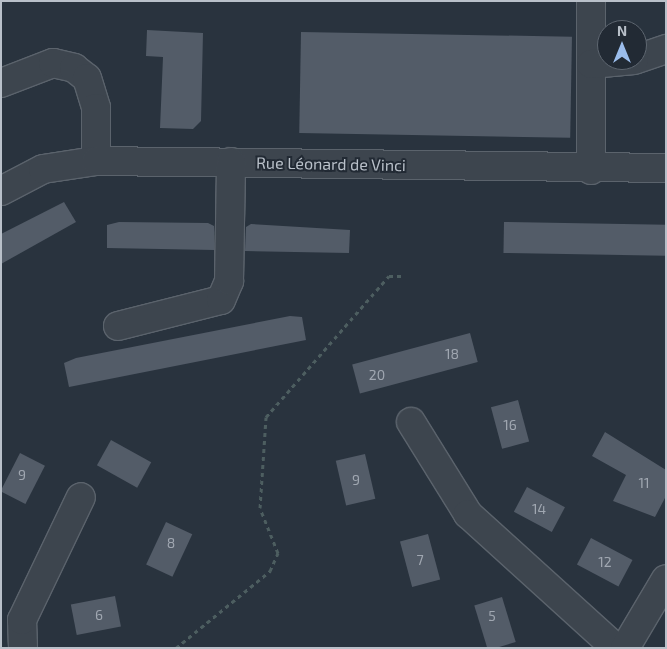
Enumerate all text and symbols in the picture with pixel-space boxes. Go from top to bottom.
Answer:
north arrow [597,20,647,70]
text: N [617,22,627,39]
street label: Rue Léonard de Vinci [256,153,406,175]
house number: 18 [445,346,459,362]
house number: 20 [369,367,385,383]
house number: 16 [503,417,517,433]
house number: 9 [18,467,26,483]
house number: 9 [352,472,360,488]
house number: 11 [638,475,650,491]
house number: 14 [532,501,546,517]
house number: 8 [167,535,175,551]
house number: 7 [416,552,424,568]
house number: 12 [598,554,612,570]
house number: 6 [95,607,103,623]
house number: 5 [488,608,496,624]

